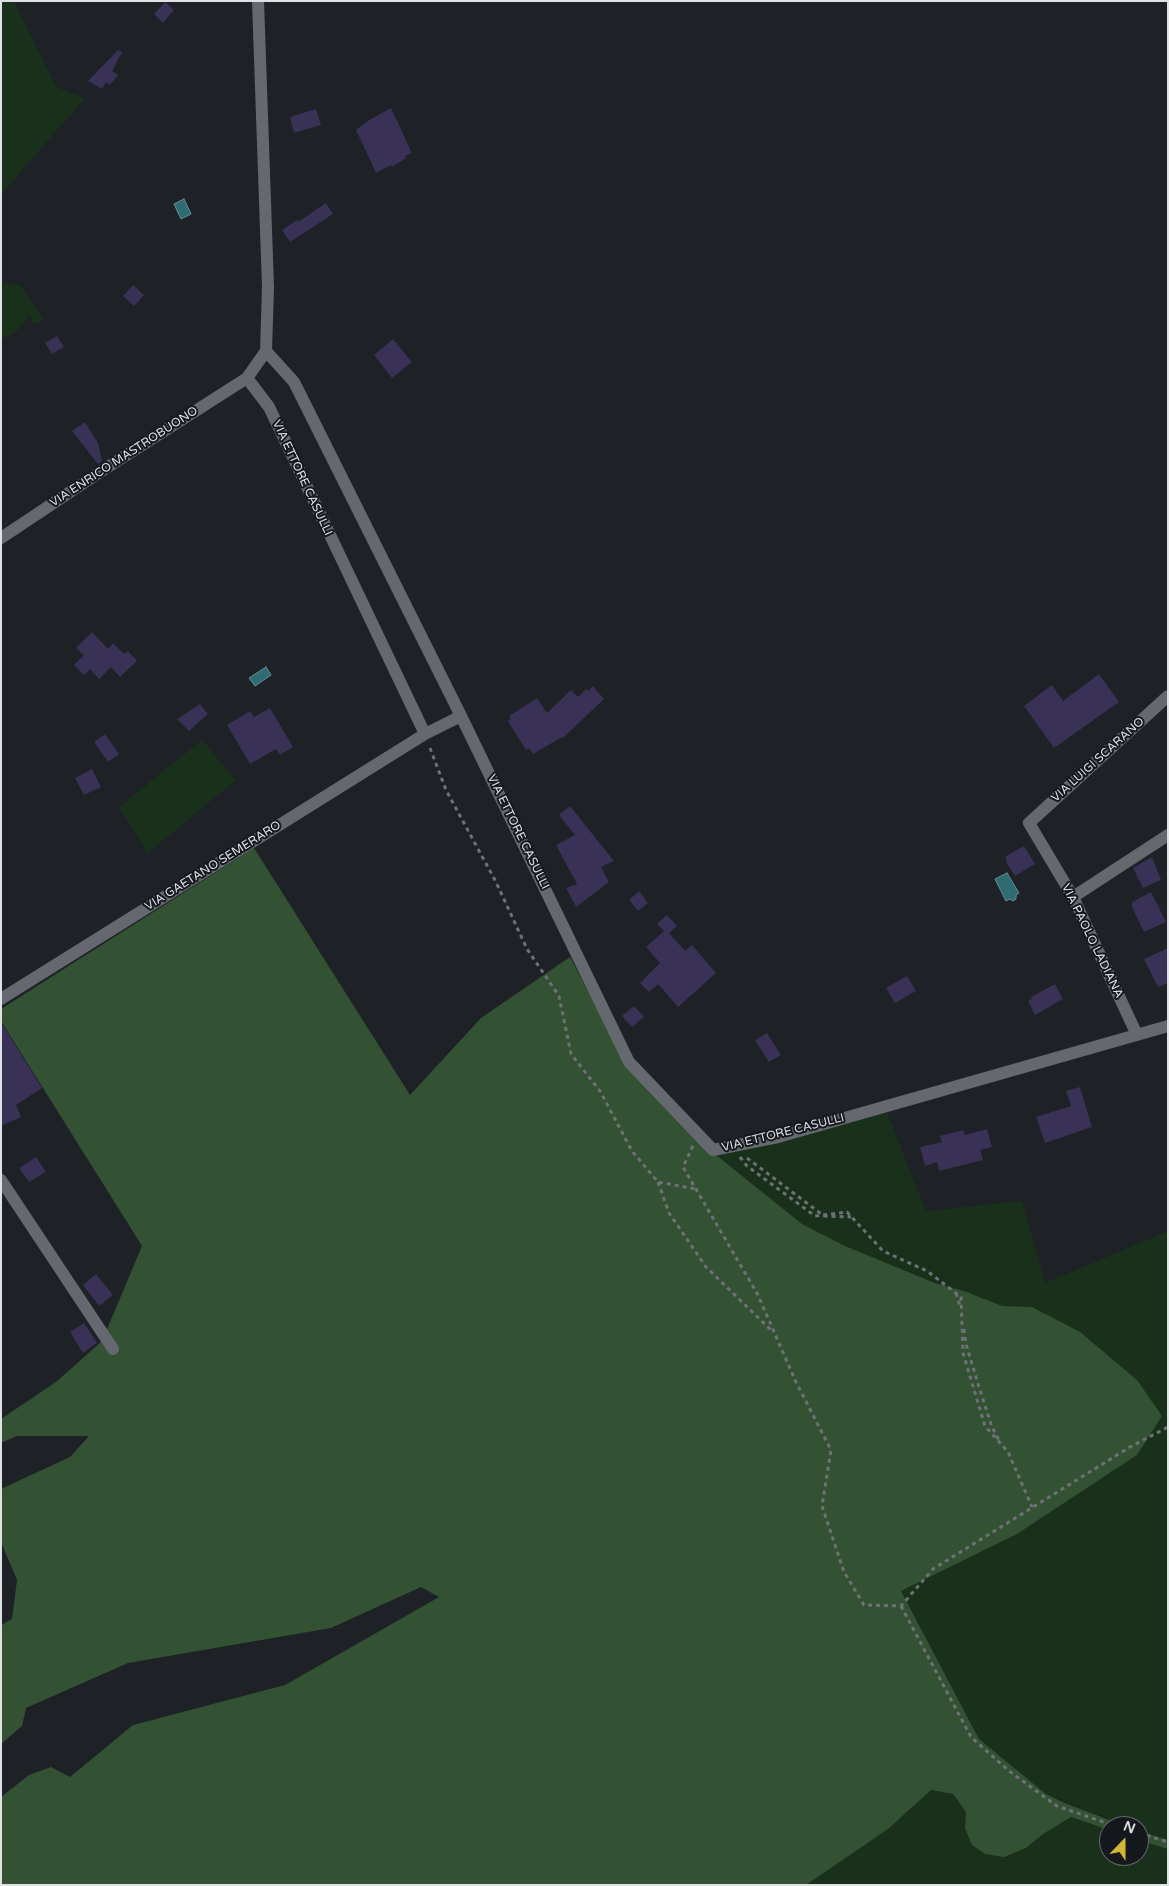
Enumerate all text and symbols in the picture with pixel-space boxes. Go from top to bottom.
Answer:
street label: VIA ENRICO MASTROBUONO [47,404,201,510]
street label: VIA ETTORE CASULLI [269,418,335,538]
street label: VIA LUIGI SCARANO [1049,714,1147,806]
street label: VIA ETTORE CASULLI [484,772,552,892]
street label: VIA GAETANO SEMERARO [142,818,284,914]
street label: VIA PAOLO LADIANA [1058,882,1126,1000]
street label: VIA ETTORE CASULLI [720,1111,846,1155]
north arrow [1099,1816,1149,1866]
text: N [1121,1818,1138,1838]

